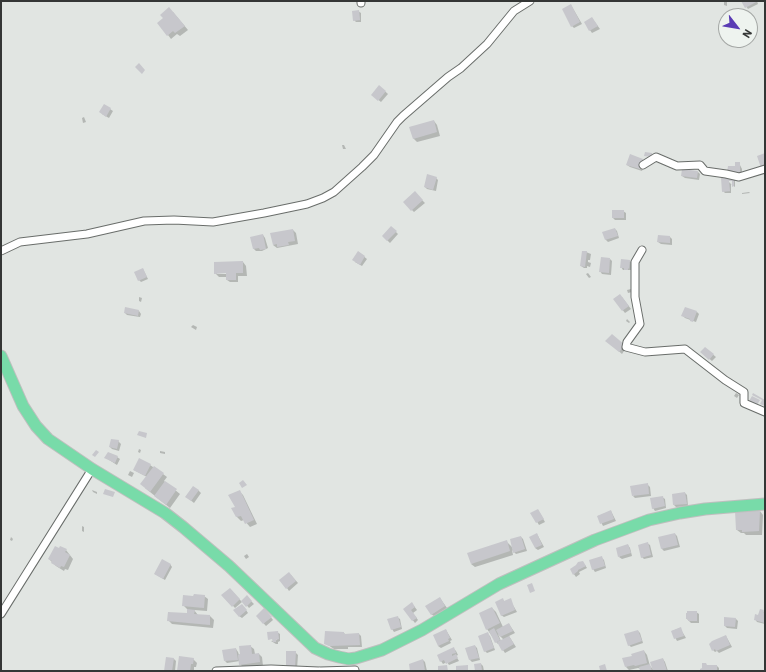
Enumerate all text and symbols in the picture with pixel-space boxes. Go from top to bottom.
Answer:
north arrow [718,8,758,48]
text: N [739,27,755,41]

